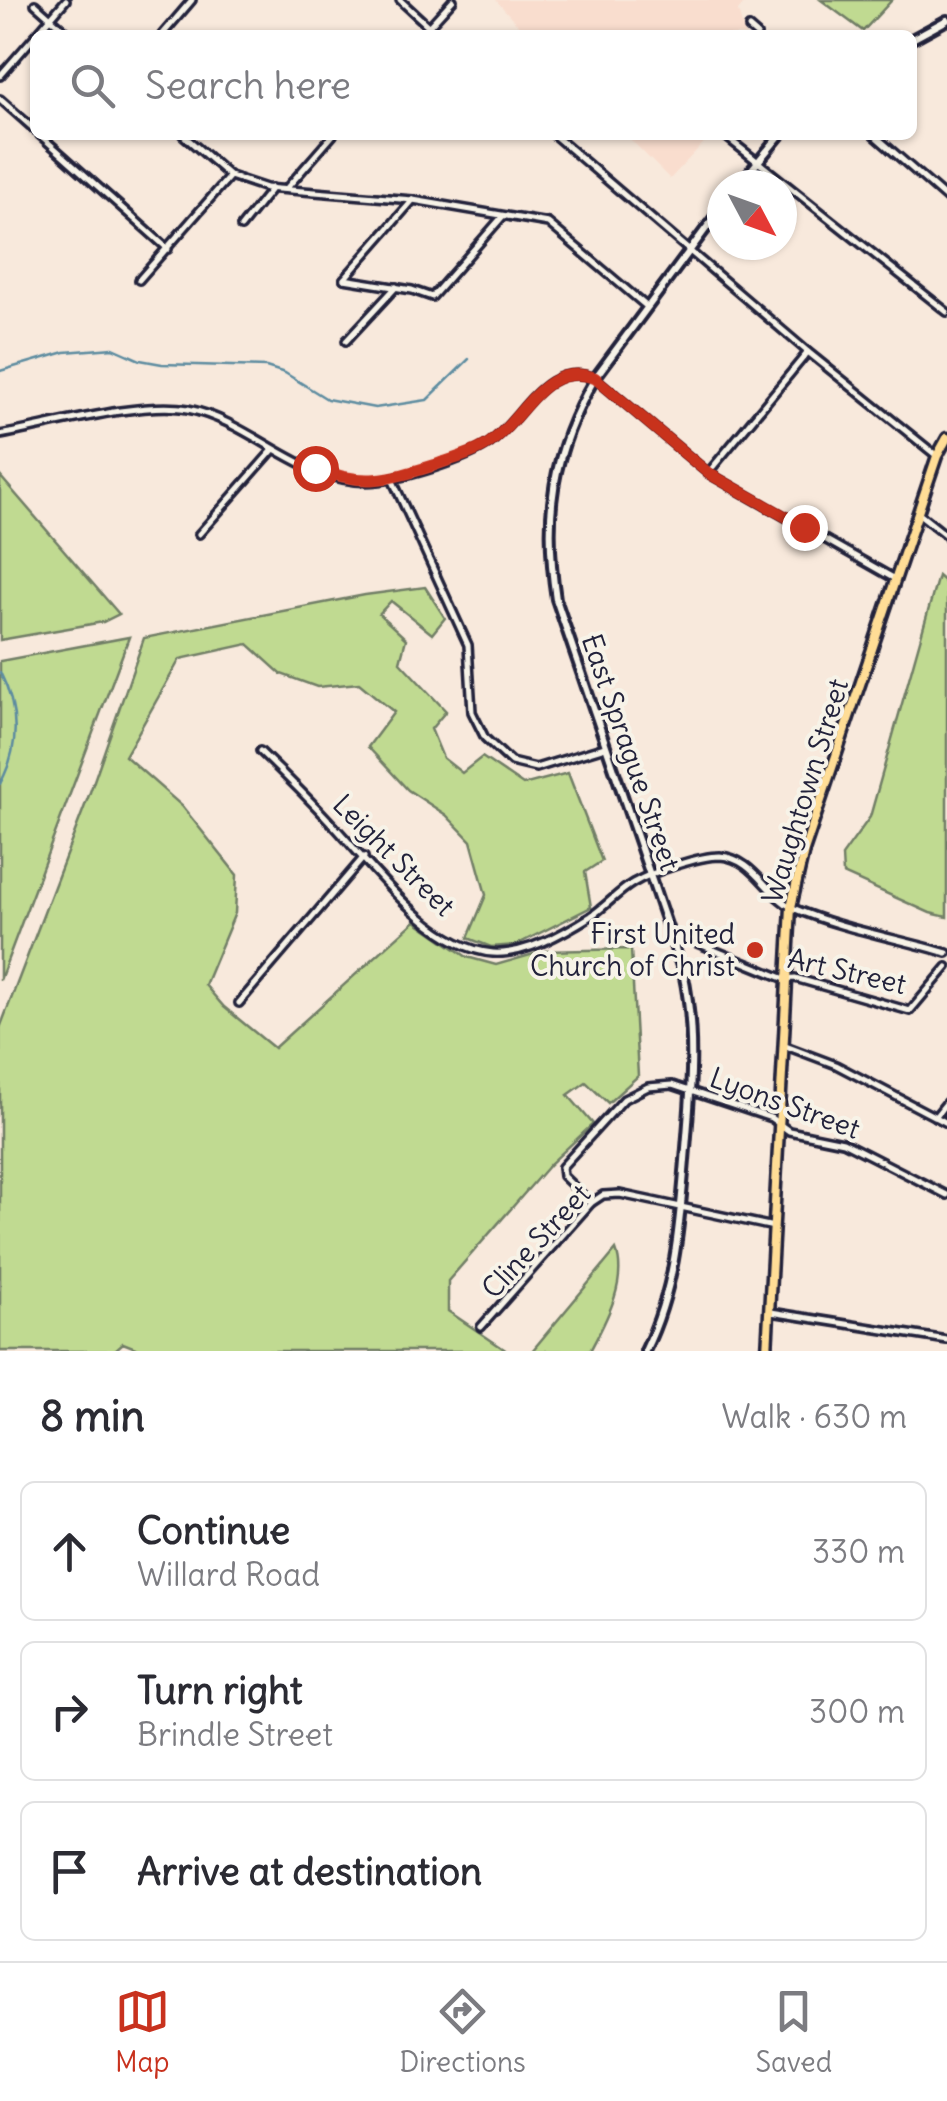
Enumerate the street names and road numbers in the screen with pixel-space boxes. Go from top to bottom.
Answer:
street label: East Sprague Street [574,629,688,875]
street label: Waughtown Street [754,674,856,908]
street label: Leight Street [325,786,463,924]
street label: Art Street [784,940,910,1002]
street label: Lyons Street [705,1059,865,1147]
street label: Cline Street [474,1176,598,1306]

